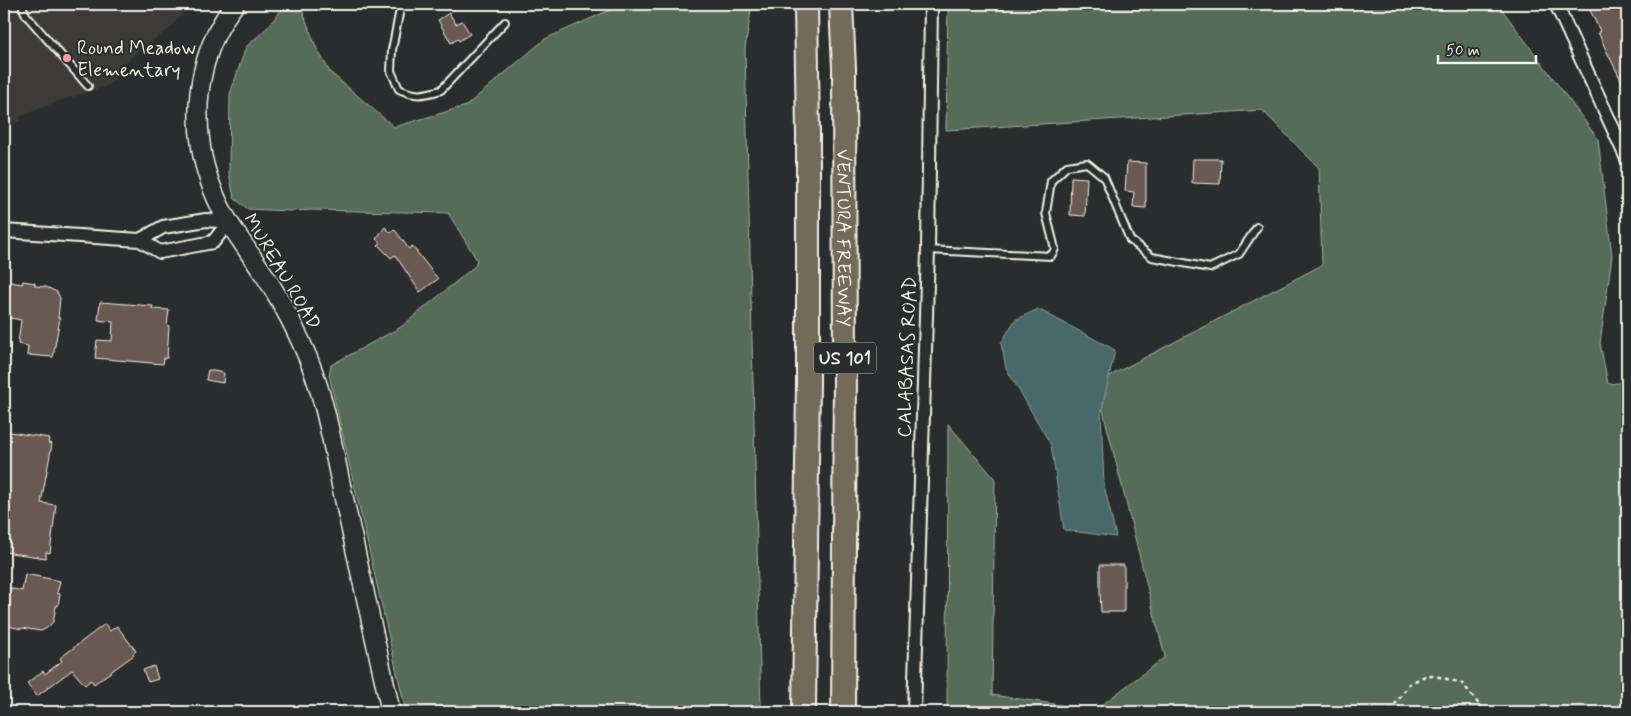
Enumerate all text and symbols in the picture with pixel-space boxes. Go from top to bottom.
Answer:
scale bar [1438,32,1536,64]
place label: Round Meadow Elementary [77,36,196,83]
text: 50 m [1446,41,1480,61]
marker: Round Meadow Elementary [61,52,73,64]
street label: VENTURA FREEWAY [830,149,856,327]
street label: MUREAU ROAD [237,209,326,334]
street label: CALABASAS ROAD [892,276,923,438]
road number: US 101 [814,342,876,373]

